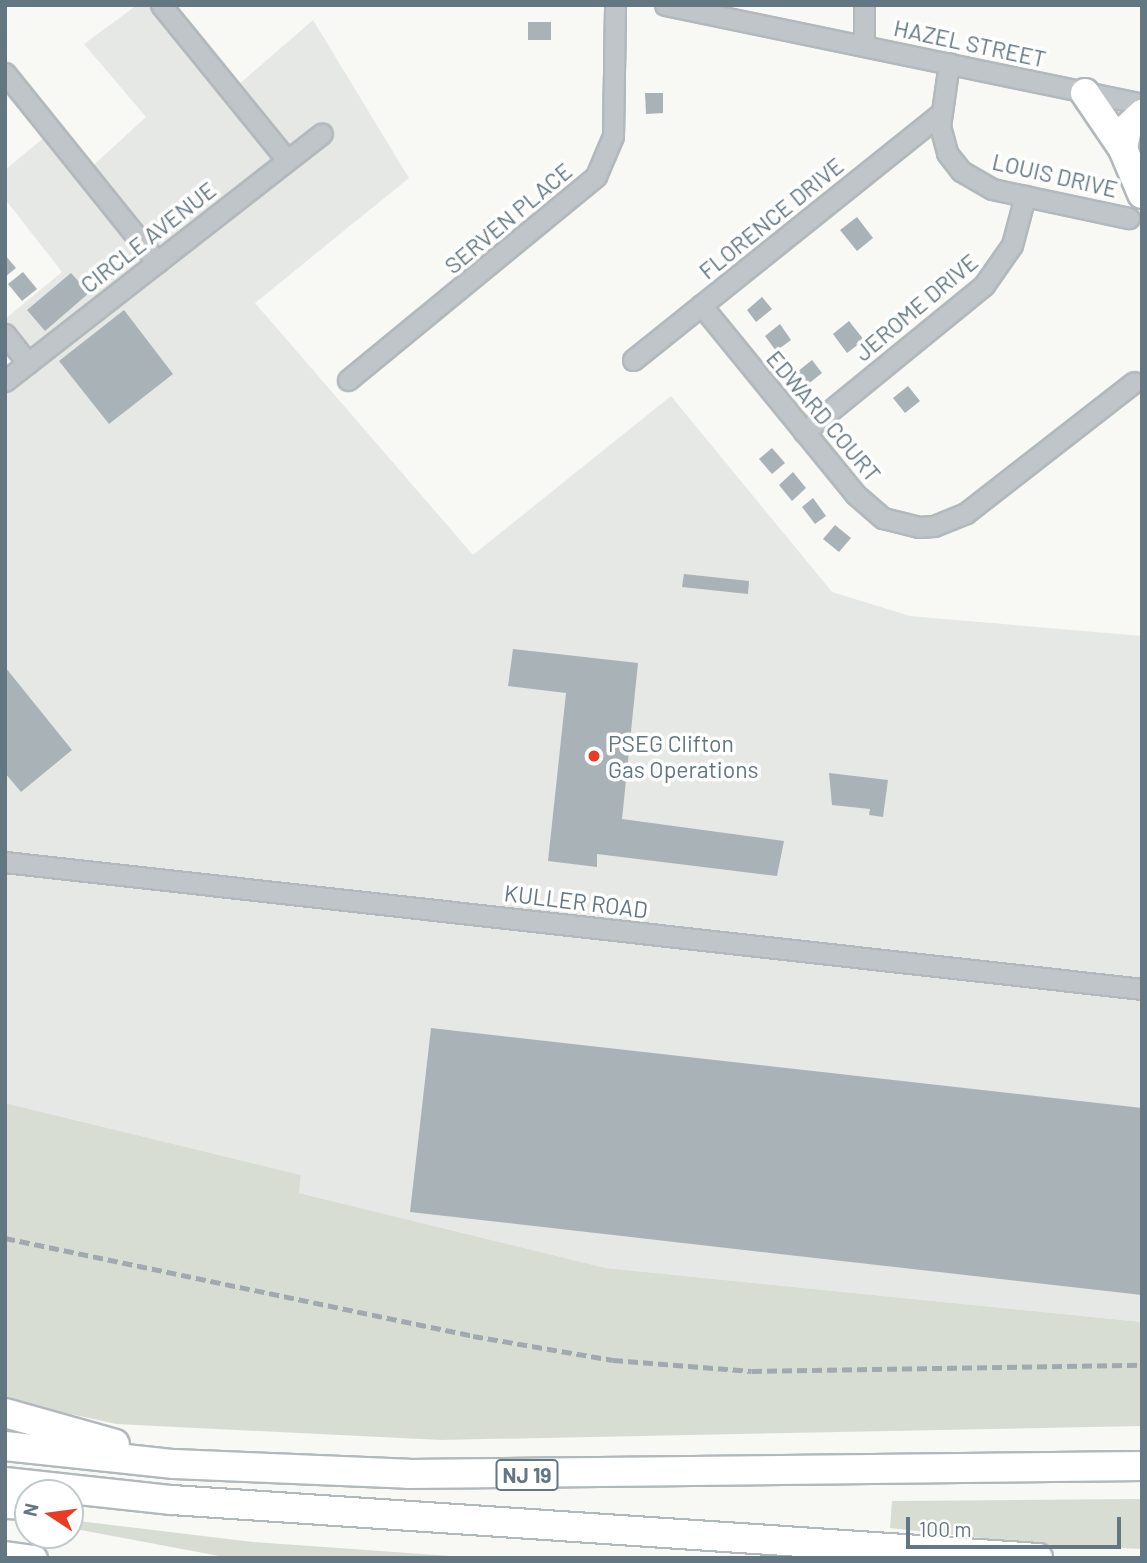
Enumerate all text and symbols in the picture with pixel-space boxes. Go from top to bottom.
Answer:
street label: HAZEL STREET [891,13,1049,73]
street label: LOUIS DRIVE [990,147,1120,203]
street label: FLORENCE DRIVE [693,151,849,285]
street label: SERVEN PLACE [439,157,577,279]
street label: CIRCLE AVENUE [75,176,221,298]
street label: JEROME DRIVE [849,248,983,366]
street label: EDWARD COURT [761,345,887,487]
place label: PSEG Clifton Gas Operations [608,729,759,783]
marker: PSEG Clifton Gas Operations [586,748,602,764]
street label: KULLER ROAD [503,879,649,923]
road number: NJ 19 [496,1458,558,1492]
north arrow [14,1479,84,1549]
text: N [17,1501,43,1518]
scale bar [909,1504,1124,1548]
text: 100 m [919,1516,972,1541]

